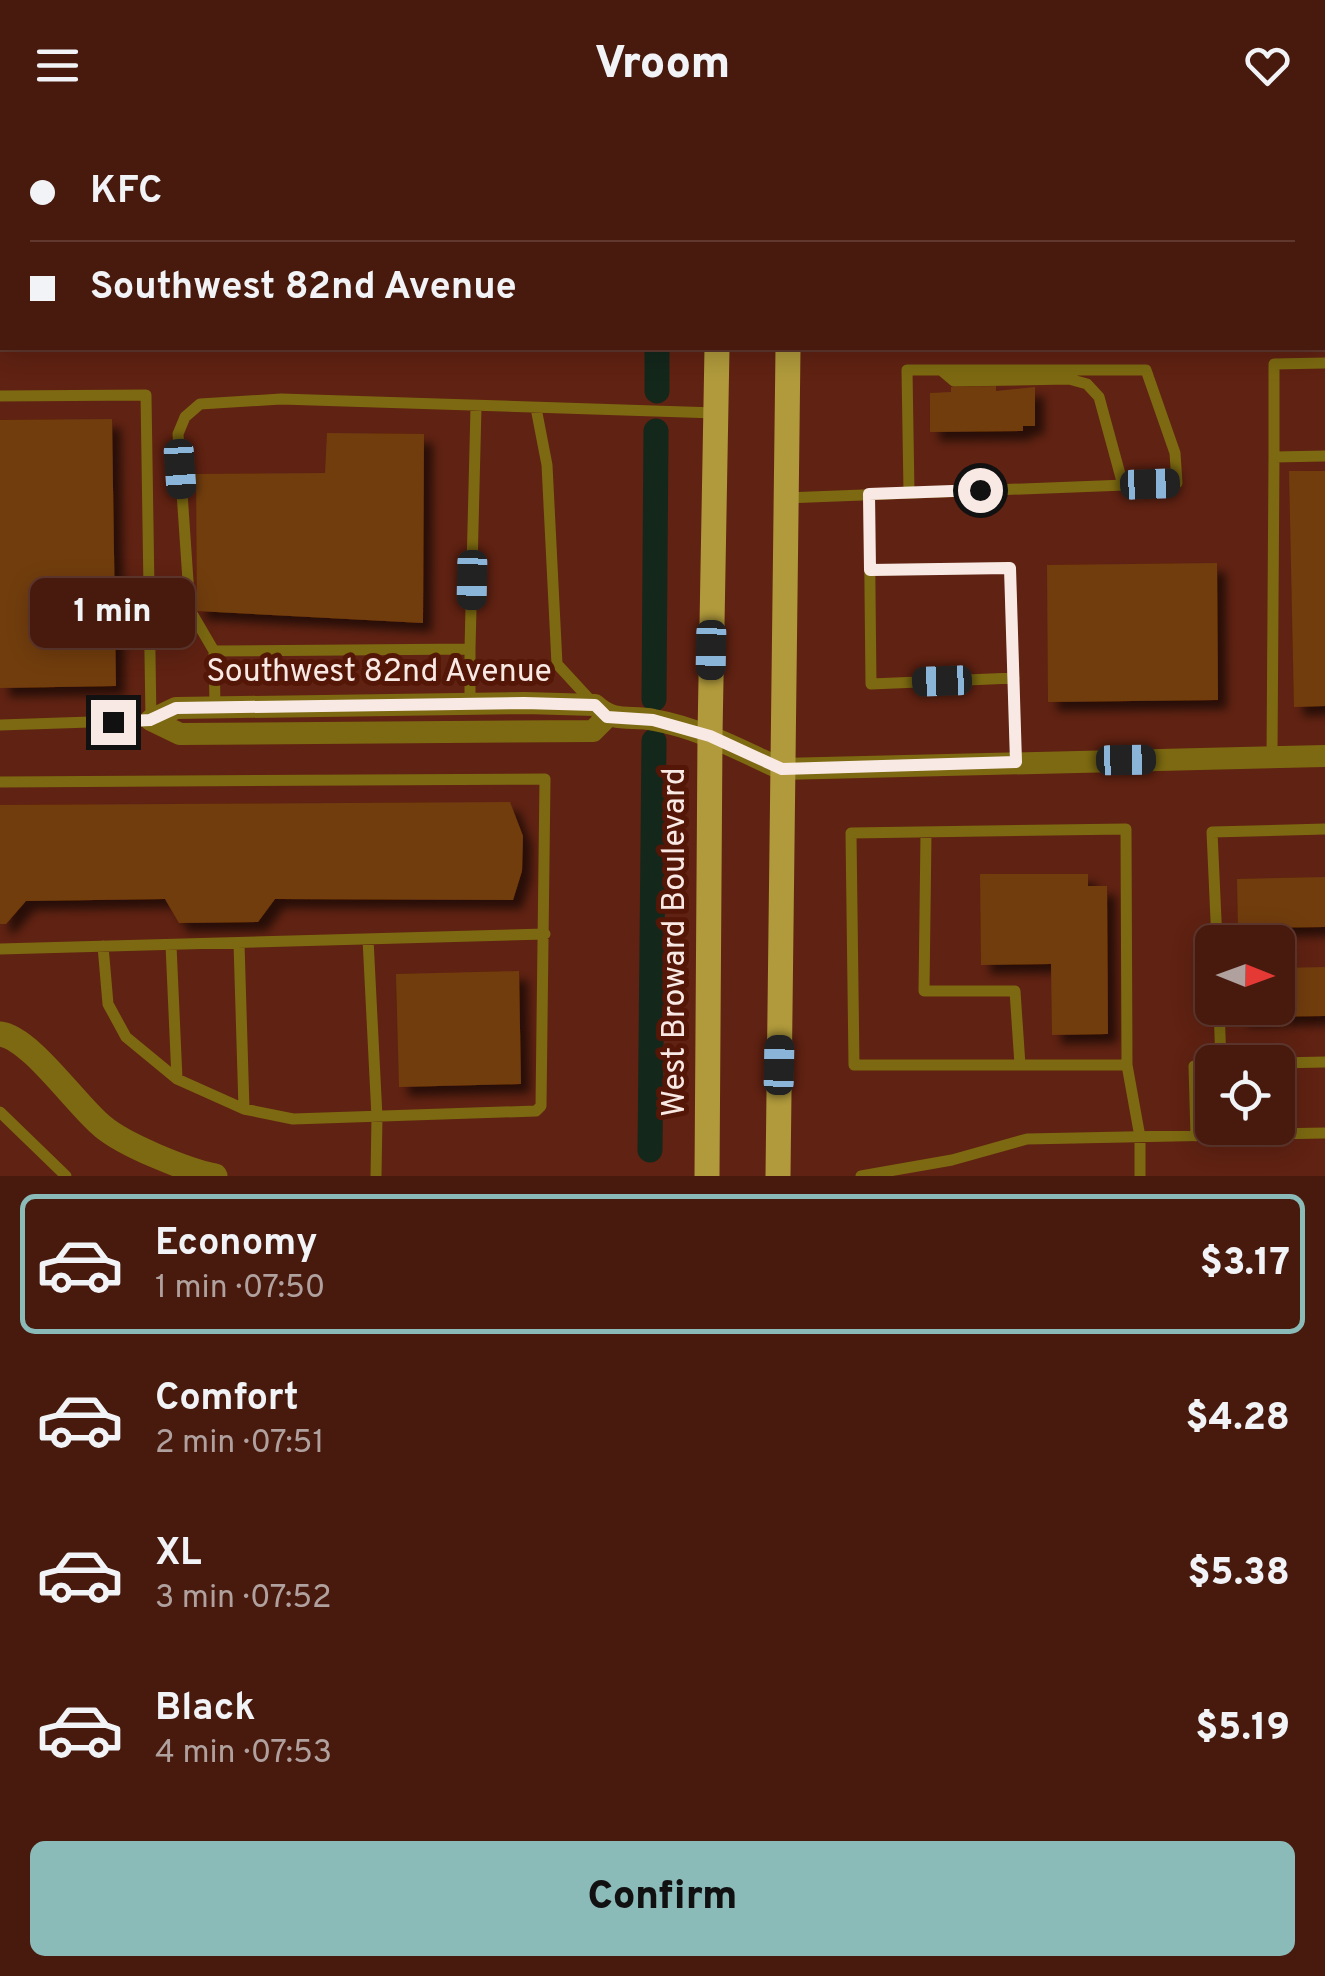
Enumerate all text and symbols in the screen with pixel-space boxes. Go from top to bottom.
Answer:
text: Vroom [595,37,730,94]
icon: menu [30,38,85,93]
icon: heart [1240,38,1295,93]
text: KFC [90,168,162,217]
text: Southwest 82nd Avenue [90,264,517,313]
car [163,438,197,500]
route start [958,468,1003,513]
car [1119,468,1181,500]
car [456,550,488,610]
callout: 1 min [31,577,196,647]
text: 1 min [73,593,152,633]
car [695,620,727,680]
street label: Southwest 82nd Avenue [206,653,552,693]
car [911,665,973,697]
route end [91,700,136,745]
car [1096,744,1156,776]
street label: West Broward Boulevard [656,767,696,1117]
north arrow [1195,925,1295,1025]
map controls [1195,925,1295,1145]
car [763,1035,795,1095]
button: locate [1195,1045,1295,1145]
icon: car [35,1219,125,1309]
text: Economy [155,1220,317,1269]
text: $3.17 [1200,1240,1290,1289]
text: 1 min · 07:50 [155,1269,325,1309]
icon: car [35,1374,125,1464]
text: Comfort [155,1375,299,1424]
text: $4.28 [1185,1395,1290,1444]
text: 2 min · 07:51 [155,1424,324,1464]
icon: car [35,1529,125,1619]
text: XL [155,1530,202,1579]
text: $5.38 [1187,1550,1290,1599]
text: 3 min · 07:52 [155,1579,332,1619]
icon: car [35,1684,125,1774]
text: Black [155,1685,255,1734]
text: $5.19 [1195,1705,1290,1754]
text: 4 min · 07:53 [155,1734,332,1774]
button: Confirm [30,1841,1295,1956]

